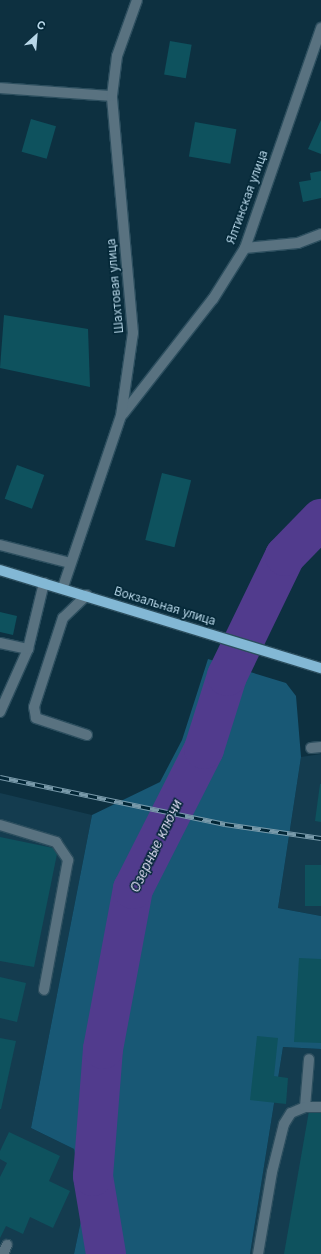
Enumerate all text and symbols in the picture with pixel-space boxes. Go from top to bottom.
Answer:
north arrow [16,16,56,56]
text: С [35,17,48,33]
street label: Ялтинская улица [223,148,271,246]
street label: Шахтовая улица [104,238,126,334]
street label: Вокзальная улица [112,584,218,628]
water label: Озерные ключи [127,797,185,895]

